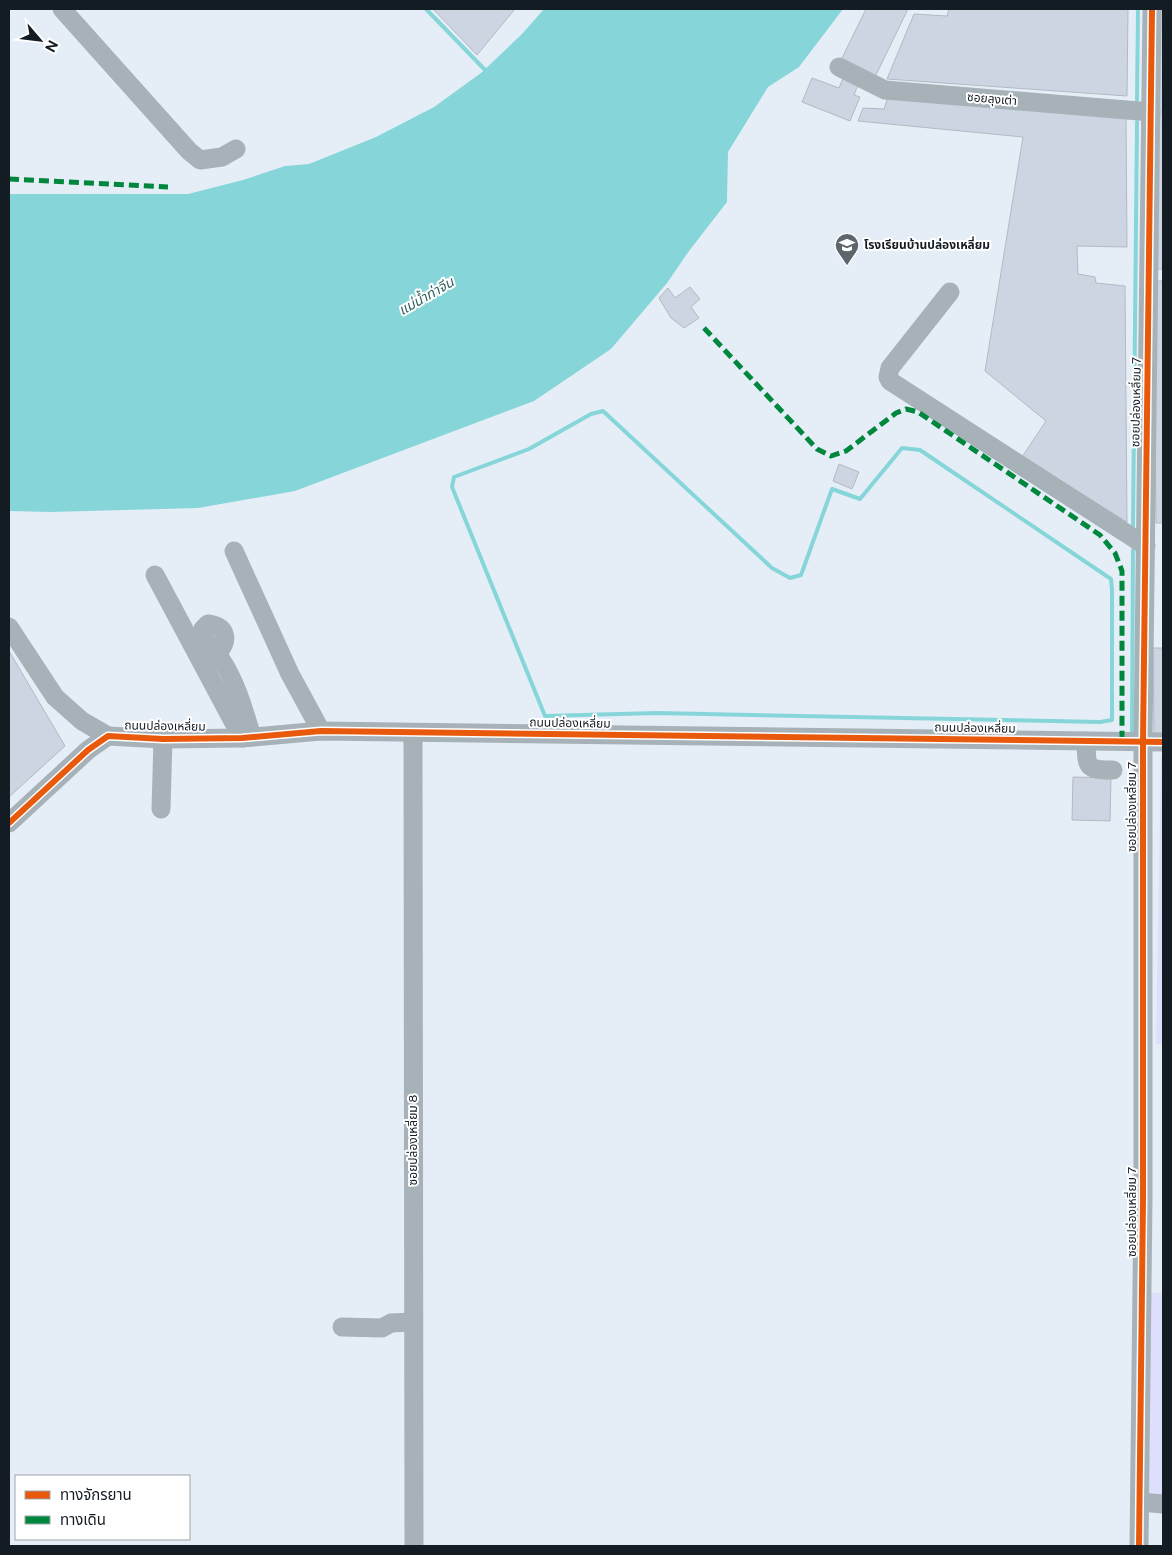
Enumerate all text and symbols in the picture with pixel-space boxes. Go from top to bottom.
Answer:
north arrow [15,15,65,65]
text: N [42,38,61,55]
street label: ซอยลุงเต่า [967,90,1017,108]
school or university icon: โรงเรียนบ้านปล่องเหลี่ยม [834,232,860,266]
place label: โรงเรียนบ้านปล่องเหลี่ยม [864,236,990,252]
water label: แม่น้ำท่าจีน [395,271,458,318]
street label: ซอยปล่องเหลี่ยม 7 [1126,357,1144,447]
street label: ถนนปล่องเหลี่ยม [529,713,611,731]
street label: ถนนปล่องเหลี่ยม [124,716,206,734]
street label: ถนนปล่องเหลี่ยม [934,718,1016,736]
street label: ซอยปล่องเหลี่ยม 7 [1123,762,1139,852]
street label: ซอยปล่องเหลี่ยม 8 [404,1094,420,1185]
street label: ซอยปล่องเหลี่ยม 7 [1123,1167,1139,1257]
legend [15,1475,190,1540]
text: ทางจักรยาน [60,1486,132,1503]
text: ทางเดิน [60,1511,106,1528]

